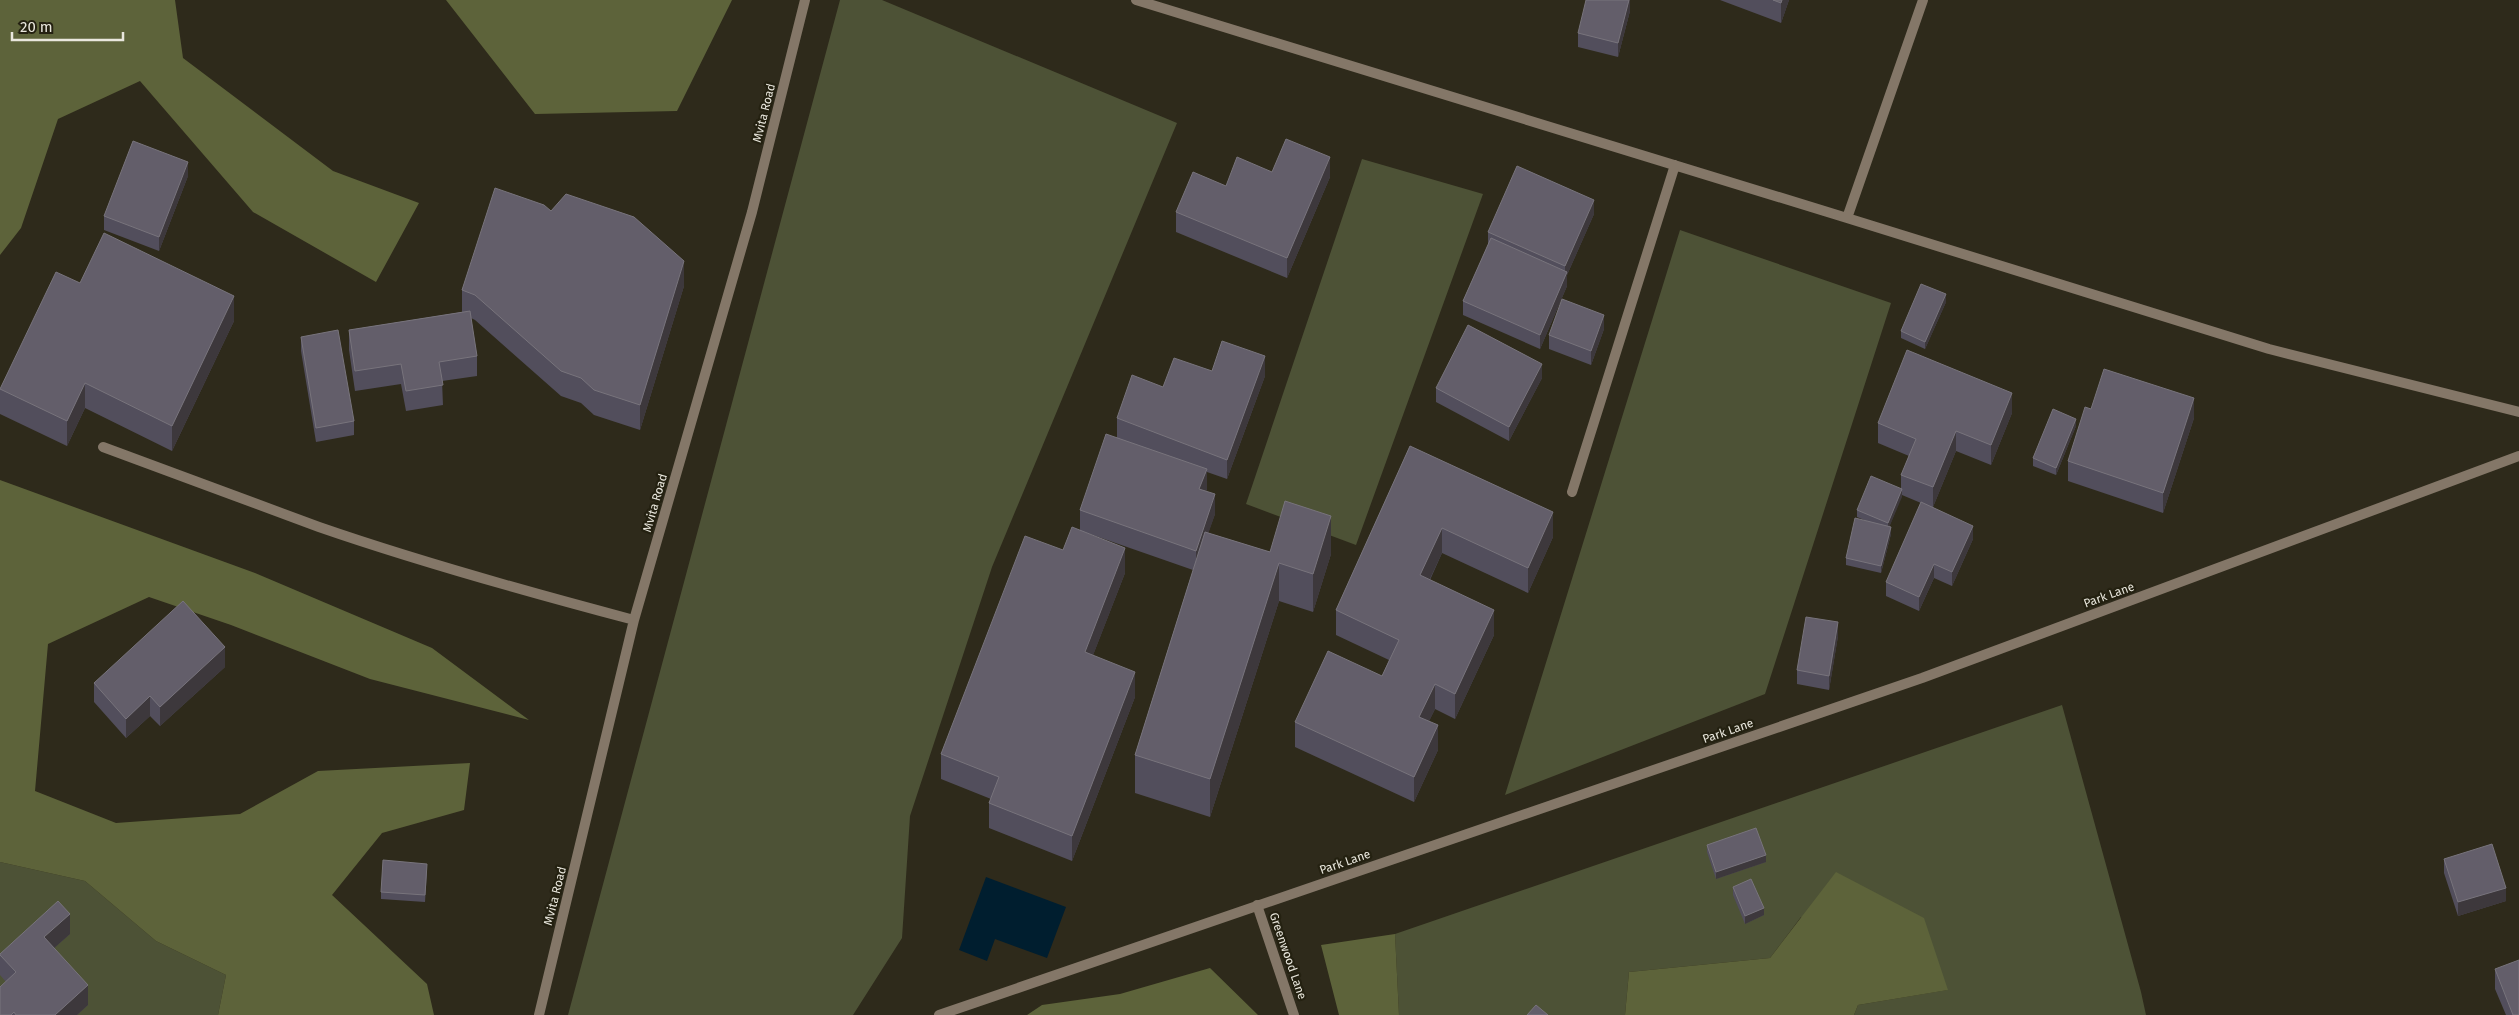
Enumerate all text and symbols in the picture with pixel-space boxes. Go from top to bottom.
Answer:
scale bar [12,10,124,42]
text: 20 m [20,18,53,36]
street label: Mvita Road [750,82,778,144]
street label: Mvita Road [640,472,670,534]
street label: Park Lane [2082,579,2136,611]
street label: Park Lane [1701,716,1755,746]
street label: Park Lane [1318,847,1372,877]
street label: Mvita Road [541,865,569,927]
street label: Greenwood Lane [1267,911,1309,1001]

